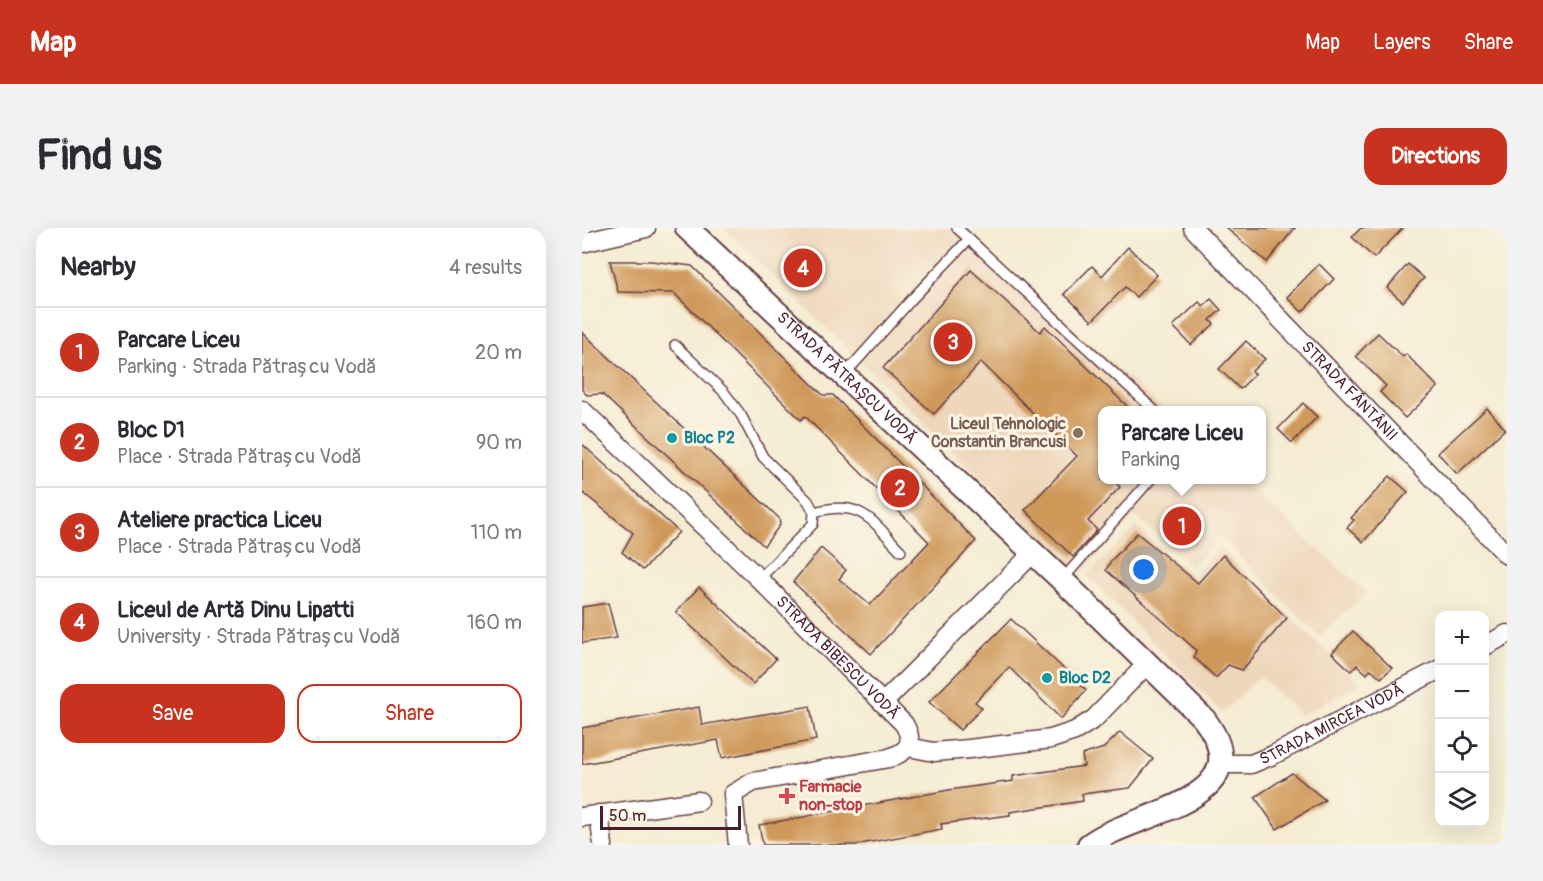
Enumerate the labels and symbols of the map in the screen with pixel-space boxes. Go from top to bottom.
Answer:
pin: 4 [784,246,822,291]
street label: STRADA PĂTRAȘCU VODĂ [773,308,921,448]
pin: 3 [934,320,973,364]
street label: STRADA FÂNTÂNII [1297,337,1402,445]
place label: Liceul Tehnologic Constantin Brancusi [931,414,1066,452]
marker: Liceul Tehnologic Constantin Brancusi [1071,426,1085,440]
place label: Bloc P2 [684,428,735,448]
marker: Bloc P2 [665,431,679,445]
pin: 2 [880,466,920,510]
pin: 1 [1162,504,1202,548]
your location [1129,555,1158,584]
street label: STRADA BIBESCU VODĂ [772,592,904,724]
place label: Bloc D2 [1059,668,1111,688]
marker: Bloc D2 [1040,671,1054,685]
street label: STRADA MIRCEA VODĂ [1257,679,1407,769]
place label: Farmacie non-stop [799,777,863,815]
marker: Farmacie non-stop [780,789,794,803]
scale bar [600,803,741,830]

